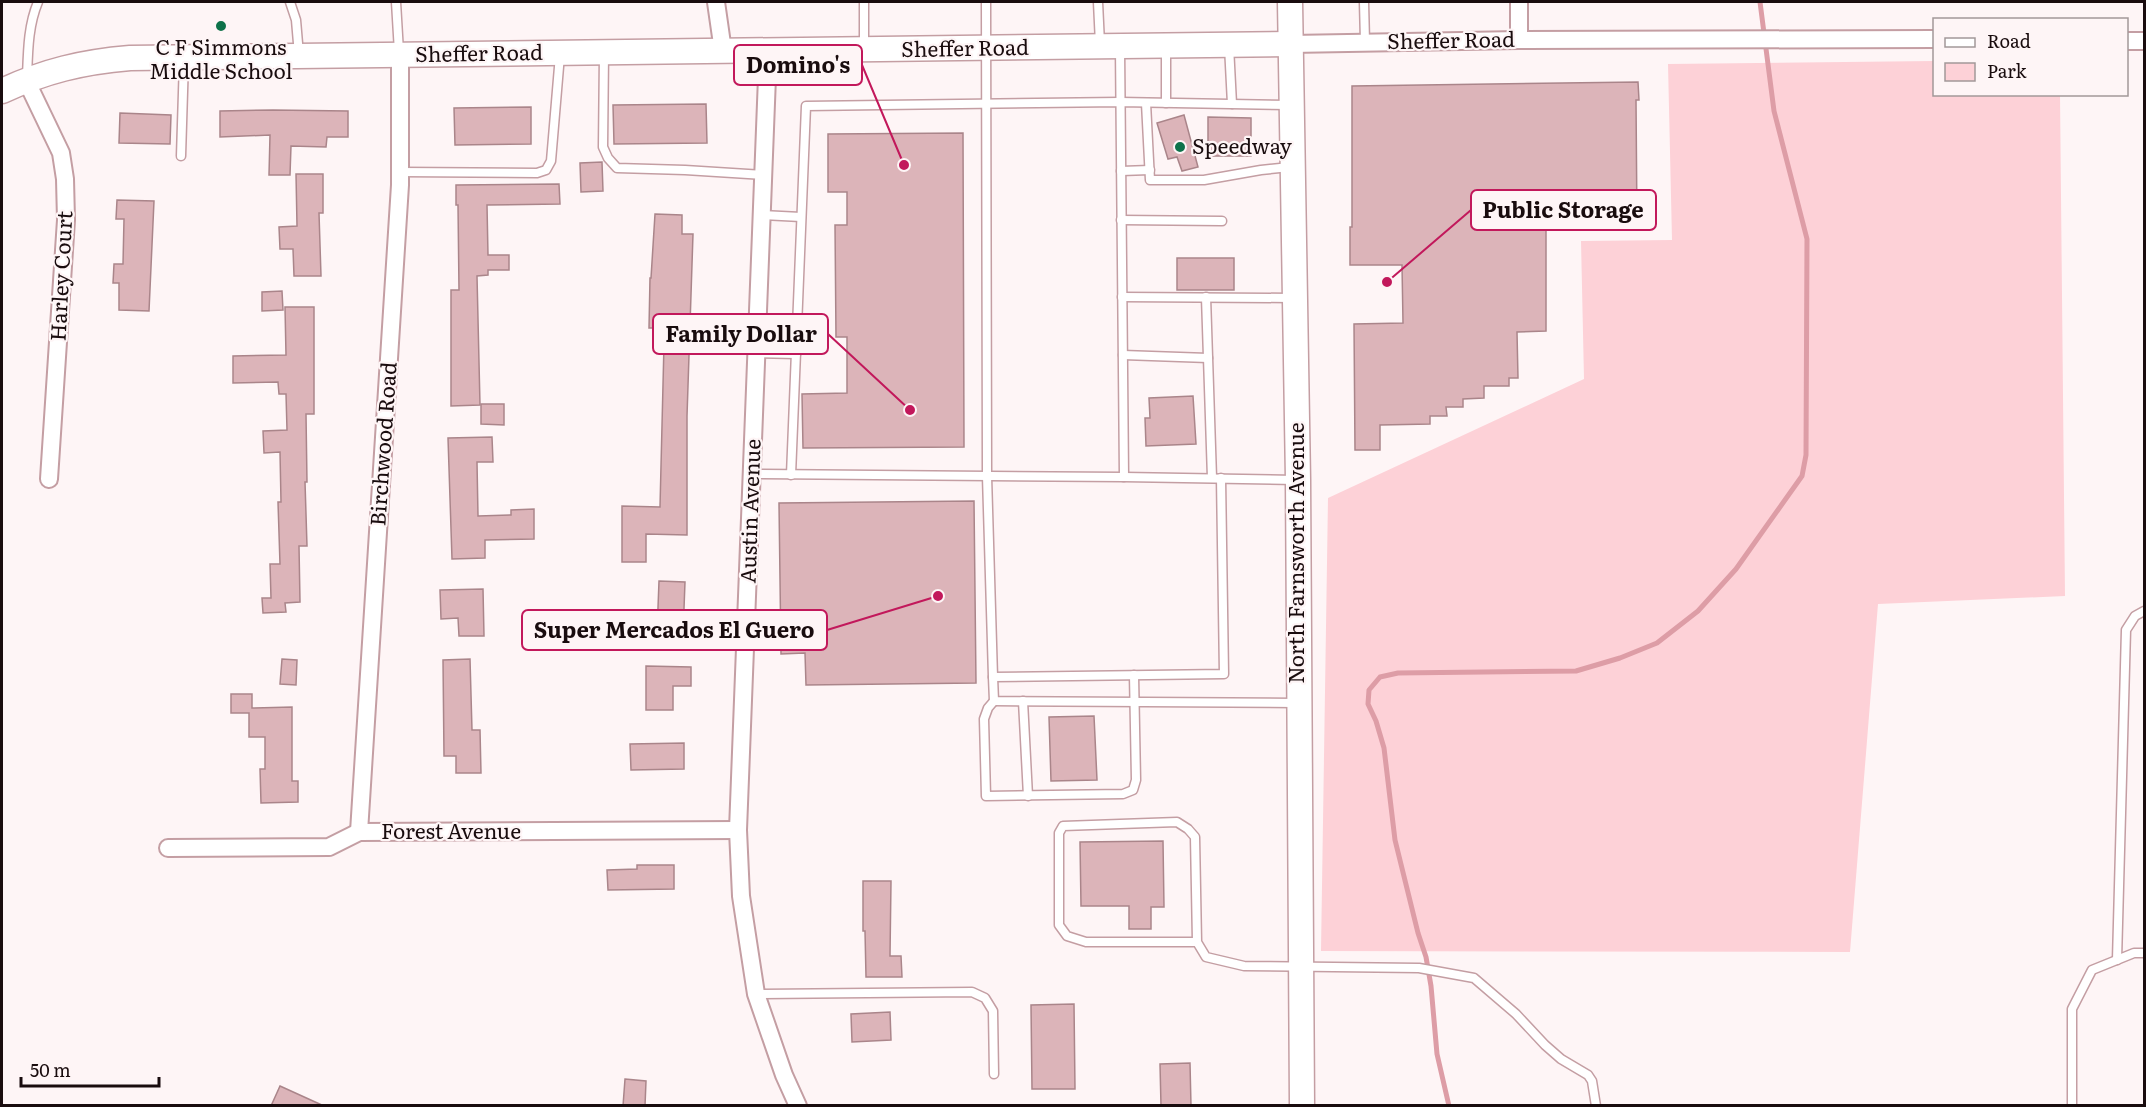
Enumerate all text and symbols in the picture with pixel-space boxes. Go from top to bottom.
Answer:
legend [1933,18,2128,96]
marker: C F Simmons Middle School [214,19,228,33]
street label: Sheffer Road [1387,22,1515,55]
text: Road [1987,27,2031,54]
place label: C F Simmons Middle School [149,30,293,85]
street label: Sheffer Road [901,30,1029,63]
street label: Sheffer Road [415,35,543,68]
callout: Domino's [734,45,862,85]
text: Domino's [746,47,850,80]
text: Park [1987,57,2028,84]
place label: Speedway [1192,129,1293,160]
marker: Speedway [1173,140,1187,154]
callout: Public Storage [1471,190,1656,230]
text: Public Storage [1482,192,1644,225]
street label: Harley Court [41,209,78,342]
callout: Family Dollar [653,314,828,354]
text: Family Dollar [665,316,817,349]
street label: Birchwood Road [360,361,403,527]
street label: North Farnsworth Avenue [1279,422,1310,684]
street label: Austin Avenue [730,438,767,584]
callout: Super Mercados El Guero [522,610,827,650]
text: Super Mercados El Guero [534,612,814,645]
street label: Forest Avenue [381,814,521,845]
scale bar [21,1050,159,1088]
text: 50 m [30,1056,71,1083]

